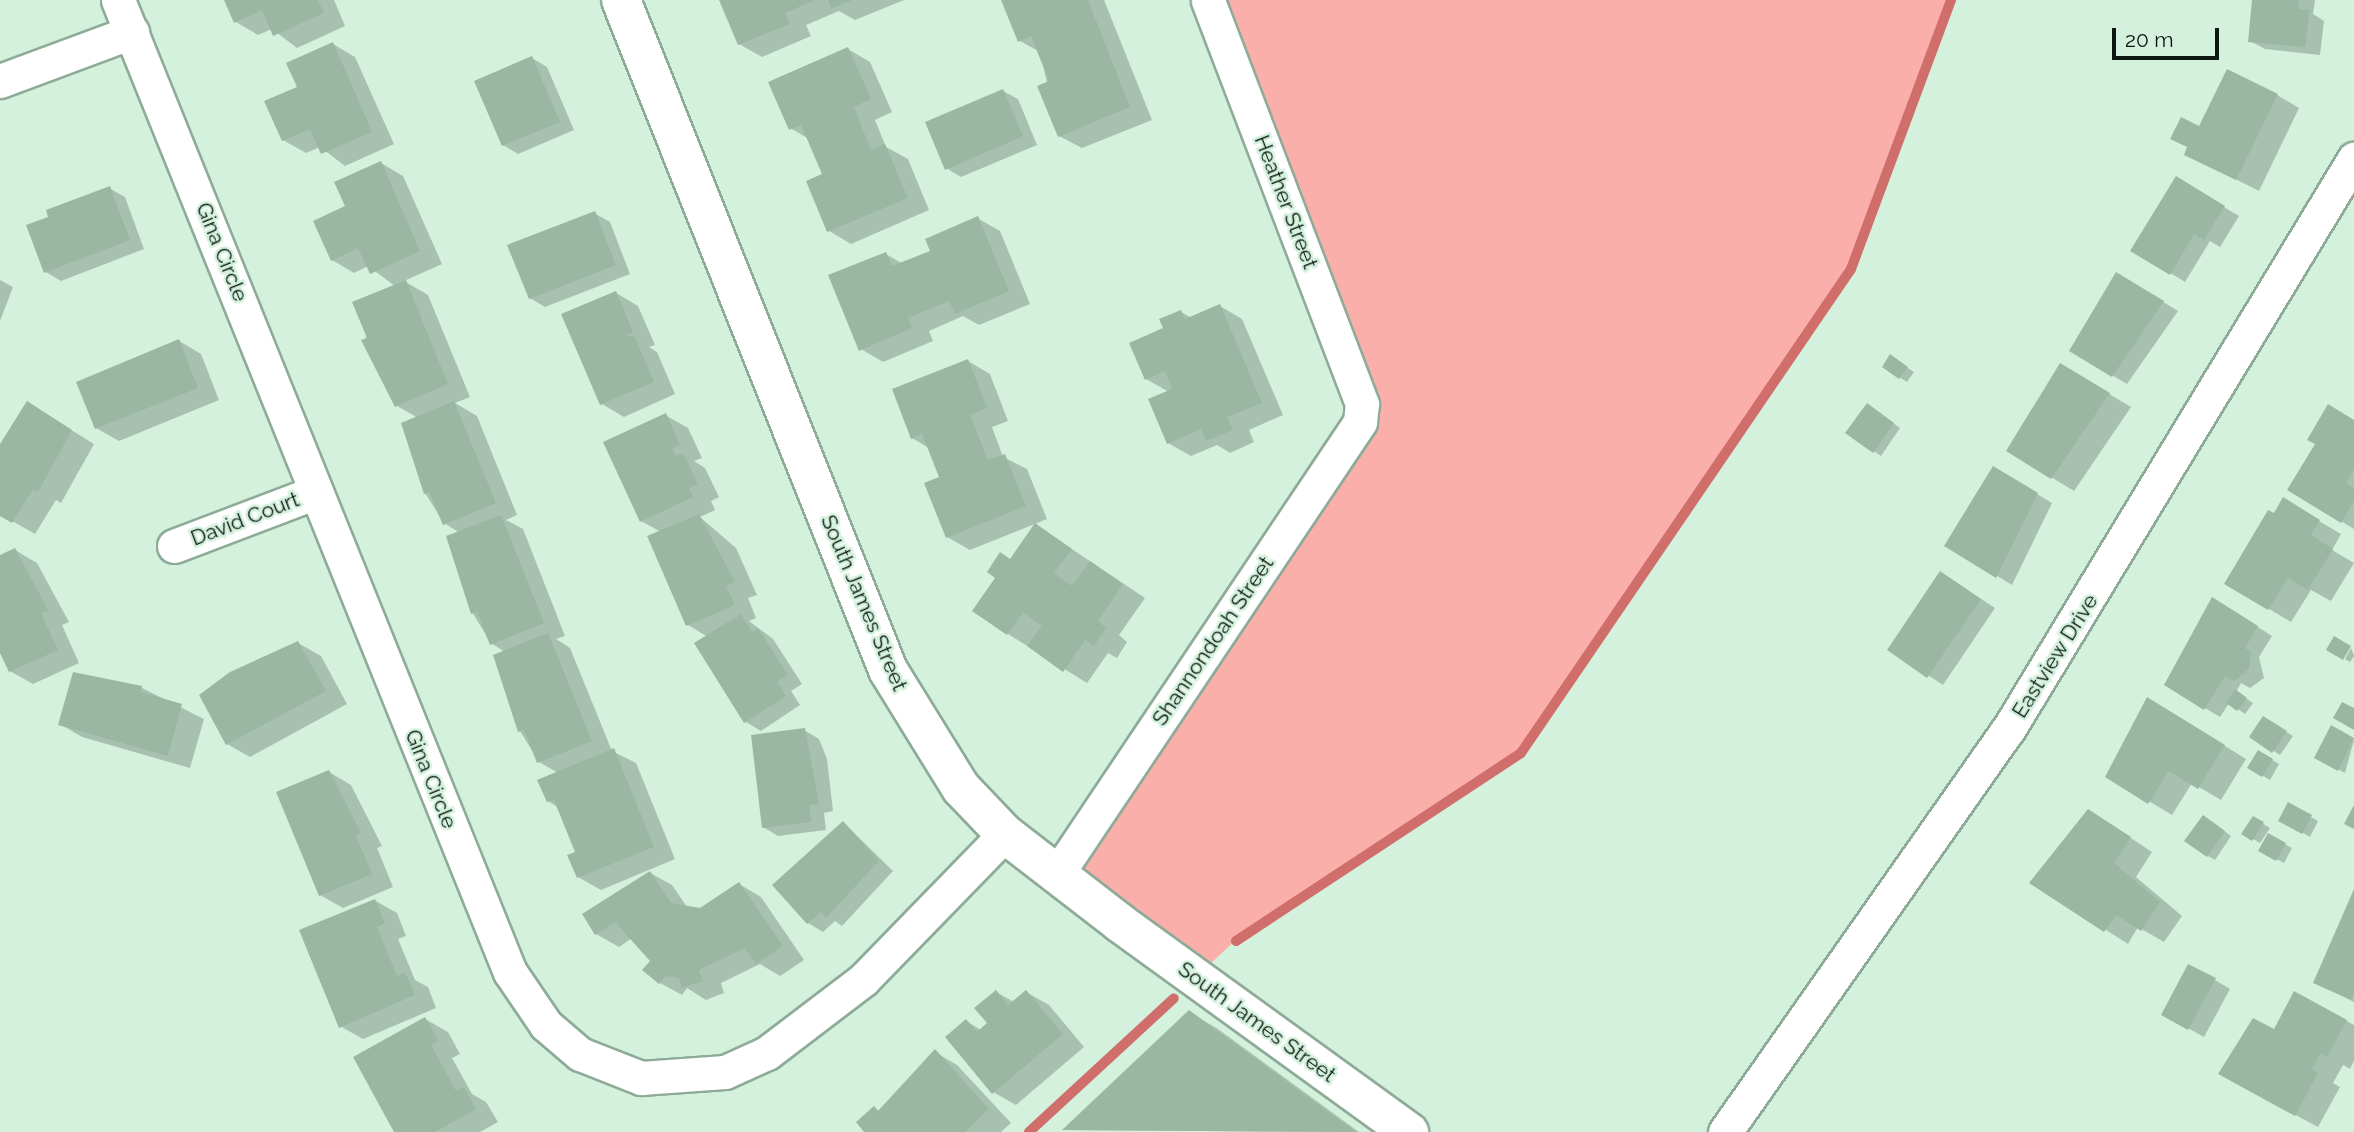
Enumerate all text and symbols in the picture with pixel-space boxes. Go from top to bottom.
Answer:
scale bar [2116,14,2223,58]
text: 20 m [2125,27,2173,52]
street label: Heather Street [1249,131,1323,273]
street label: Gina Circle [191,199,253,305]
street label: David Court [187,487,303,551]
street label: South James Street [815,511,913,695]
street label: Shannondoah Street [1147,552,1279,730]
street label: Eastview Drive [2007,589,2103,723]
street label: Gina Circle [400,726,462,832]
street label: South James Street [1173,956,1341,1088]

